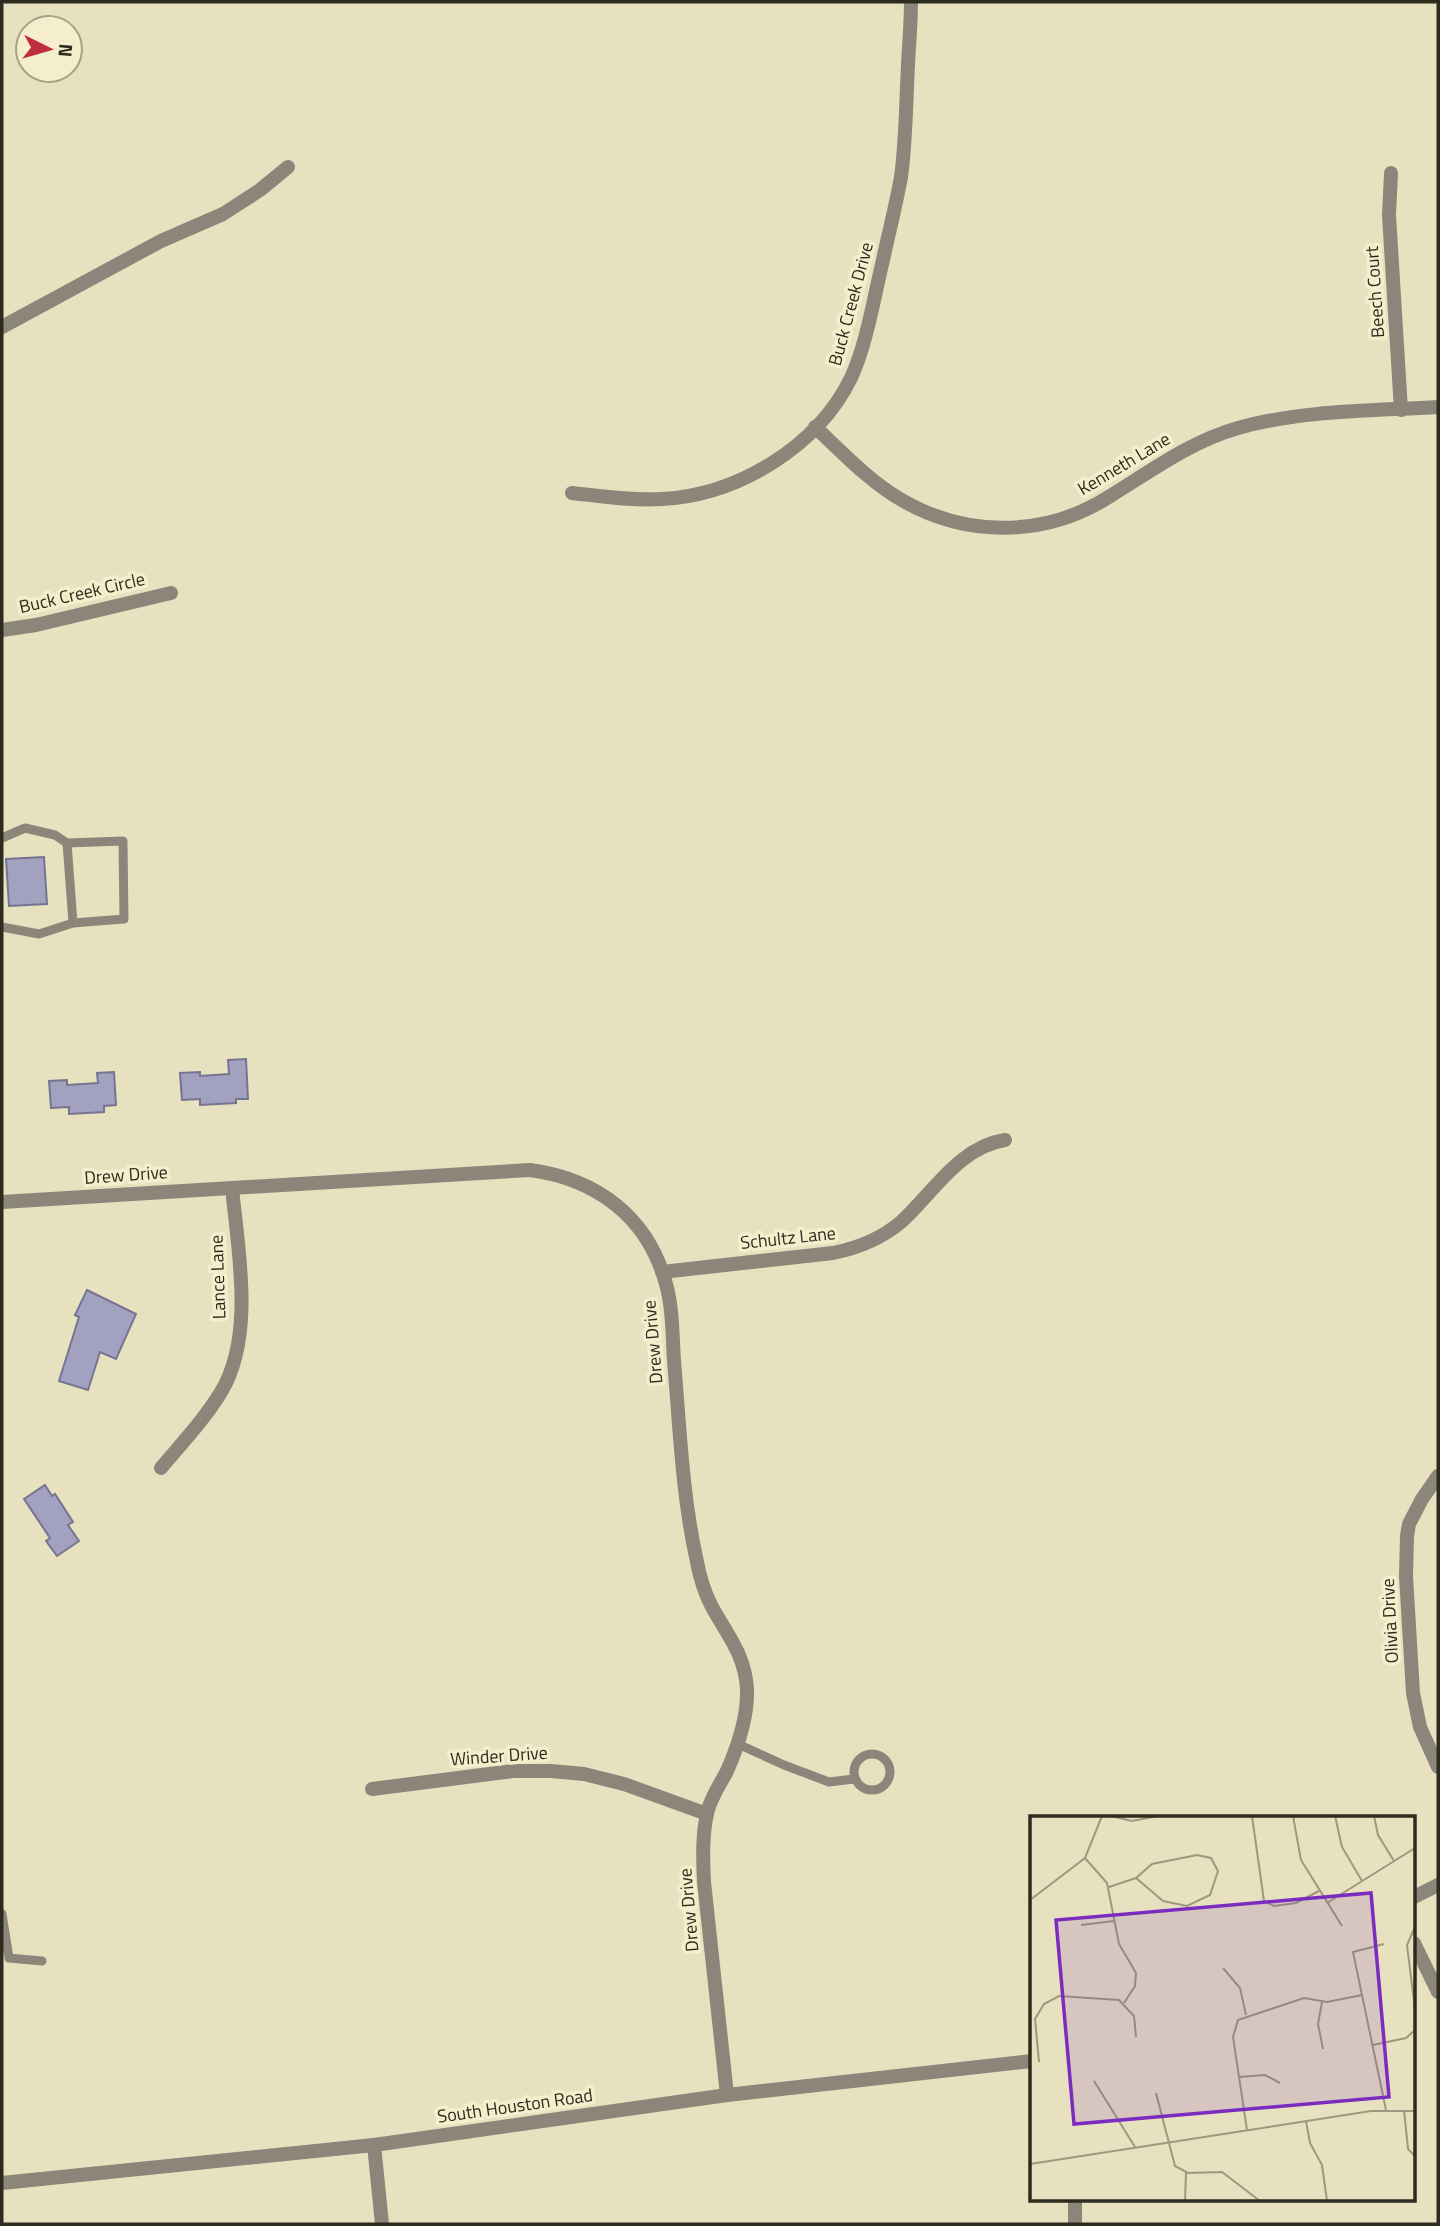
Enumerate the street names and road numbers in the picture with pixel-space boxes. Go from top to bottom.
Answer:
street label: Buck Creek Drive [821,239,880,369]
street label: Beech Court [1358,245,1391,339]
street label: Kenneth Lane [1072,425,1175,502]
street label: Buck Creek Circle [16,565,148,620]
street label: Drew Drive [83,1158,169,1191]
street label: Schultz Lane [739,1219,837,1256]
street label: Lance Lane [203,1234,232,1320]
street label: Drew Drive [635,1299,670,1385]
street label: Olivia Drive [1374,1578,1405,1664]
street label: Winder Drive [449,1739,549,1772]
street label: Drew Drive [671,1867,706,1953]
street label: South Houston Road [435,2081,594,2130]

